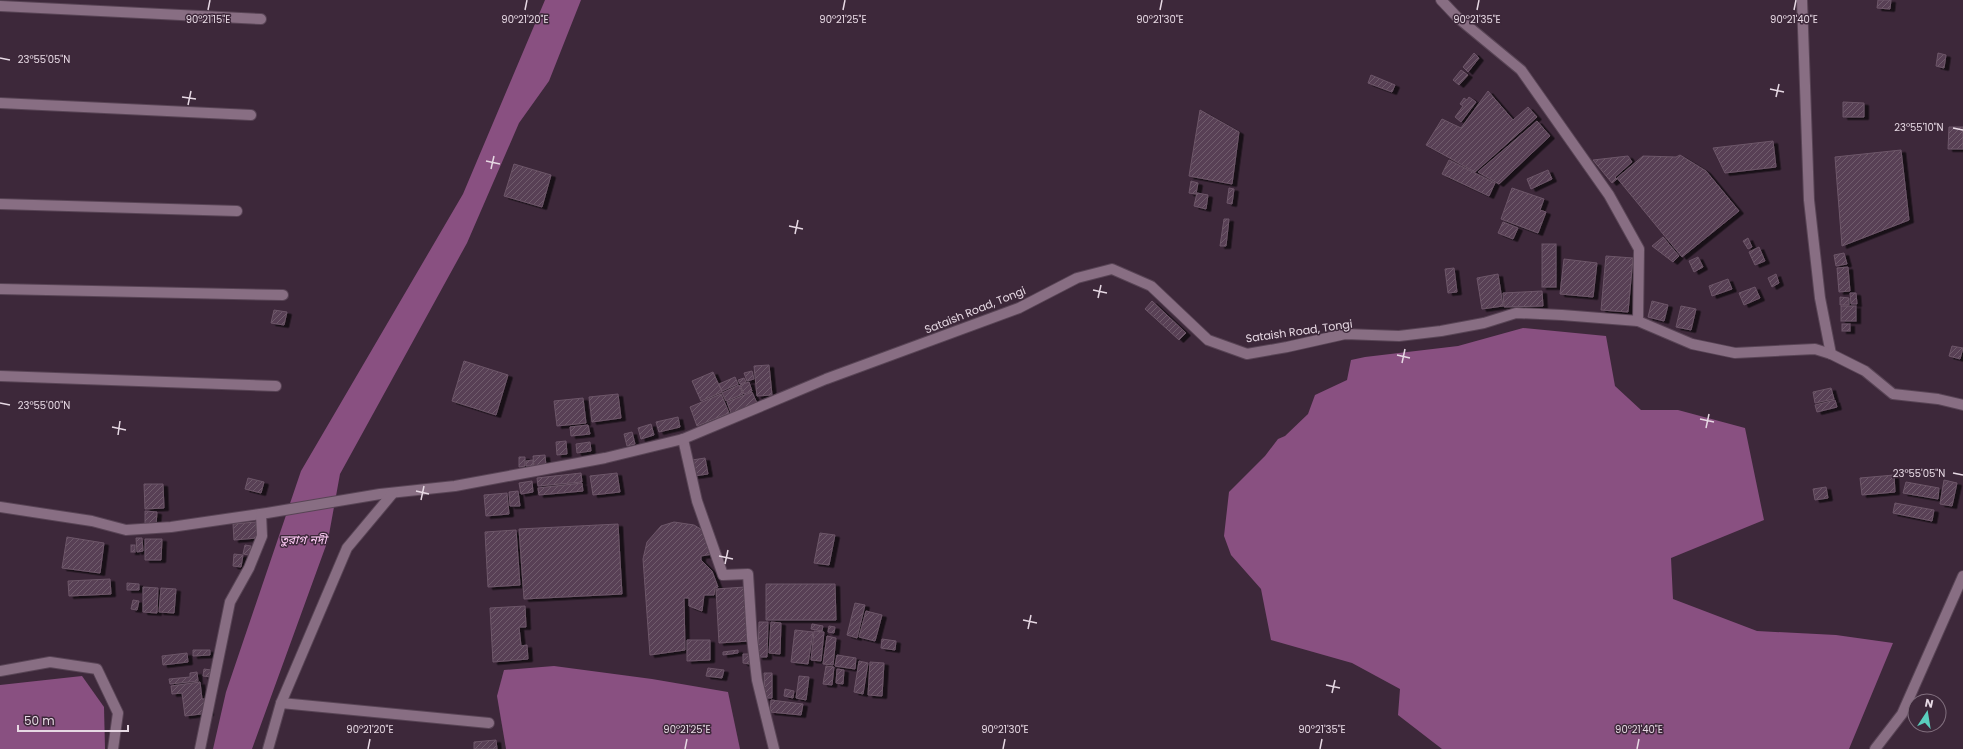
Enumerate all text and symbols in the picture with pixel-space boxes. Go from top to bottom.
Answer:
text: 90°21'15"E [186,12,230,27]
text: 90°21'20"E [501,12,549,27]
text: 90°21'25"E [819,12,867,27]
text: 90°21'30"E [1136,12,1184,27]
text: 90°21'35"E [1453,12,1501,27]
text: 90°21'40"E [1770,12,1818,27]
text: 23°55'05"N [18,52,70,67]
text: 23°55'10"N [1894,120,1944,135]
street label: Sataish Road, Tongi [922,282,1028,338]
street label: Sataish Road, Tongi [1245,316,1354,346]
text: 23°55'00"N [18,398,70,413]
text: 23°55'05"N [1893,466,1945,481]
water label: তুরাগ নদী [279,531,329,548]
north arrow [1907,693,1947,733]
text: N [1923,695,1935,712]
scale bar [18,707,128,733]
text: 50 m [24,712,55,729]
text: 90°21'20"E [346,722,394,737]
text: 90°21'25"E [663,722,711,737]
text: 90°21'30"E [981,722,1029,737]
text: 90°21'35"E [1298,722,1346,737]
text: 90°21'40"E [1615,722,1663,737]

